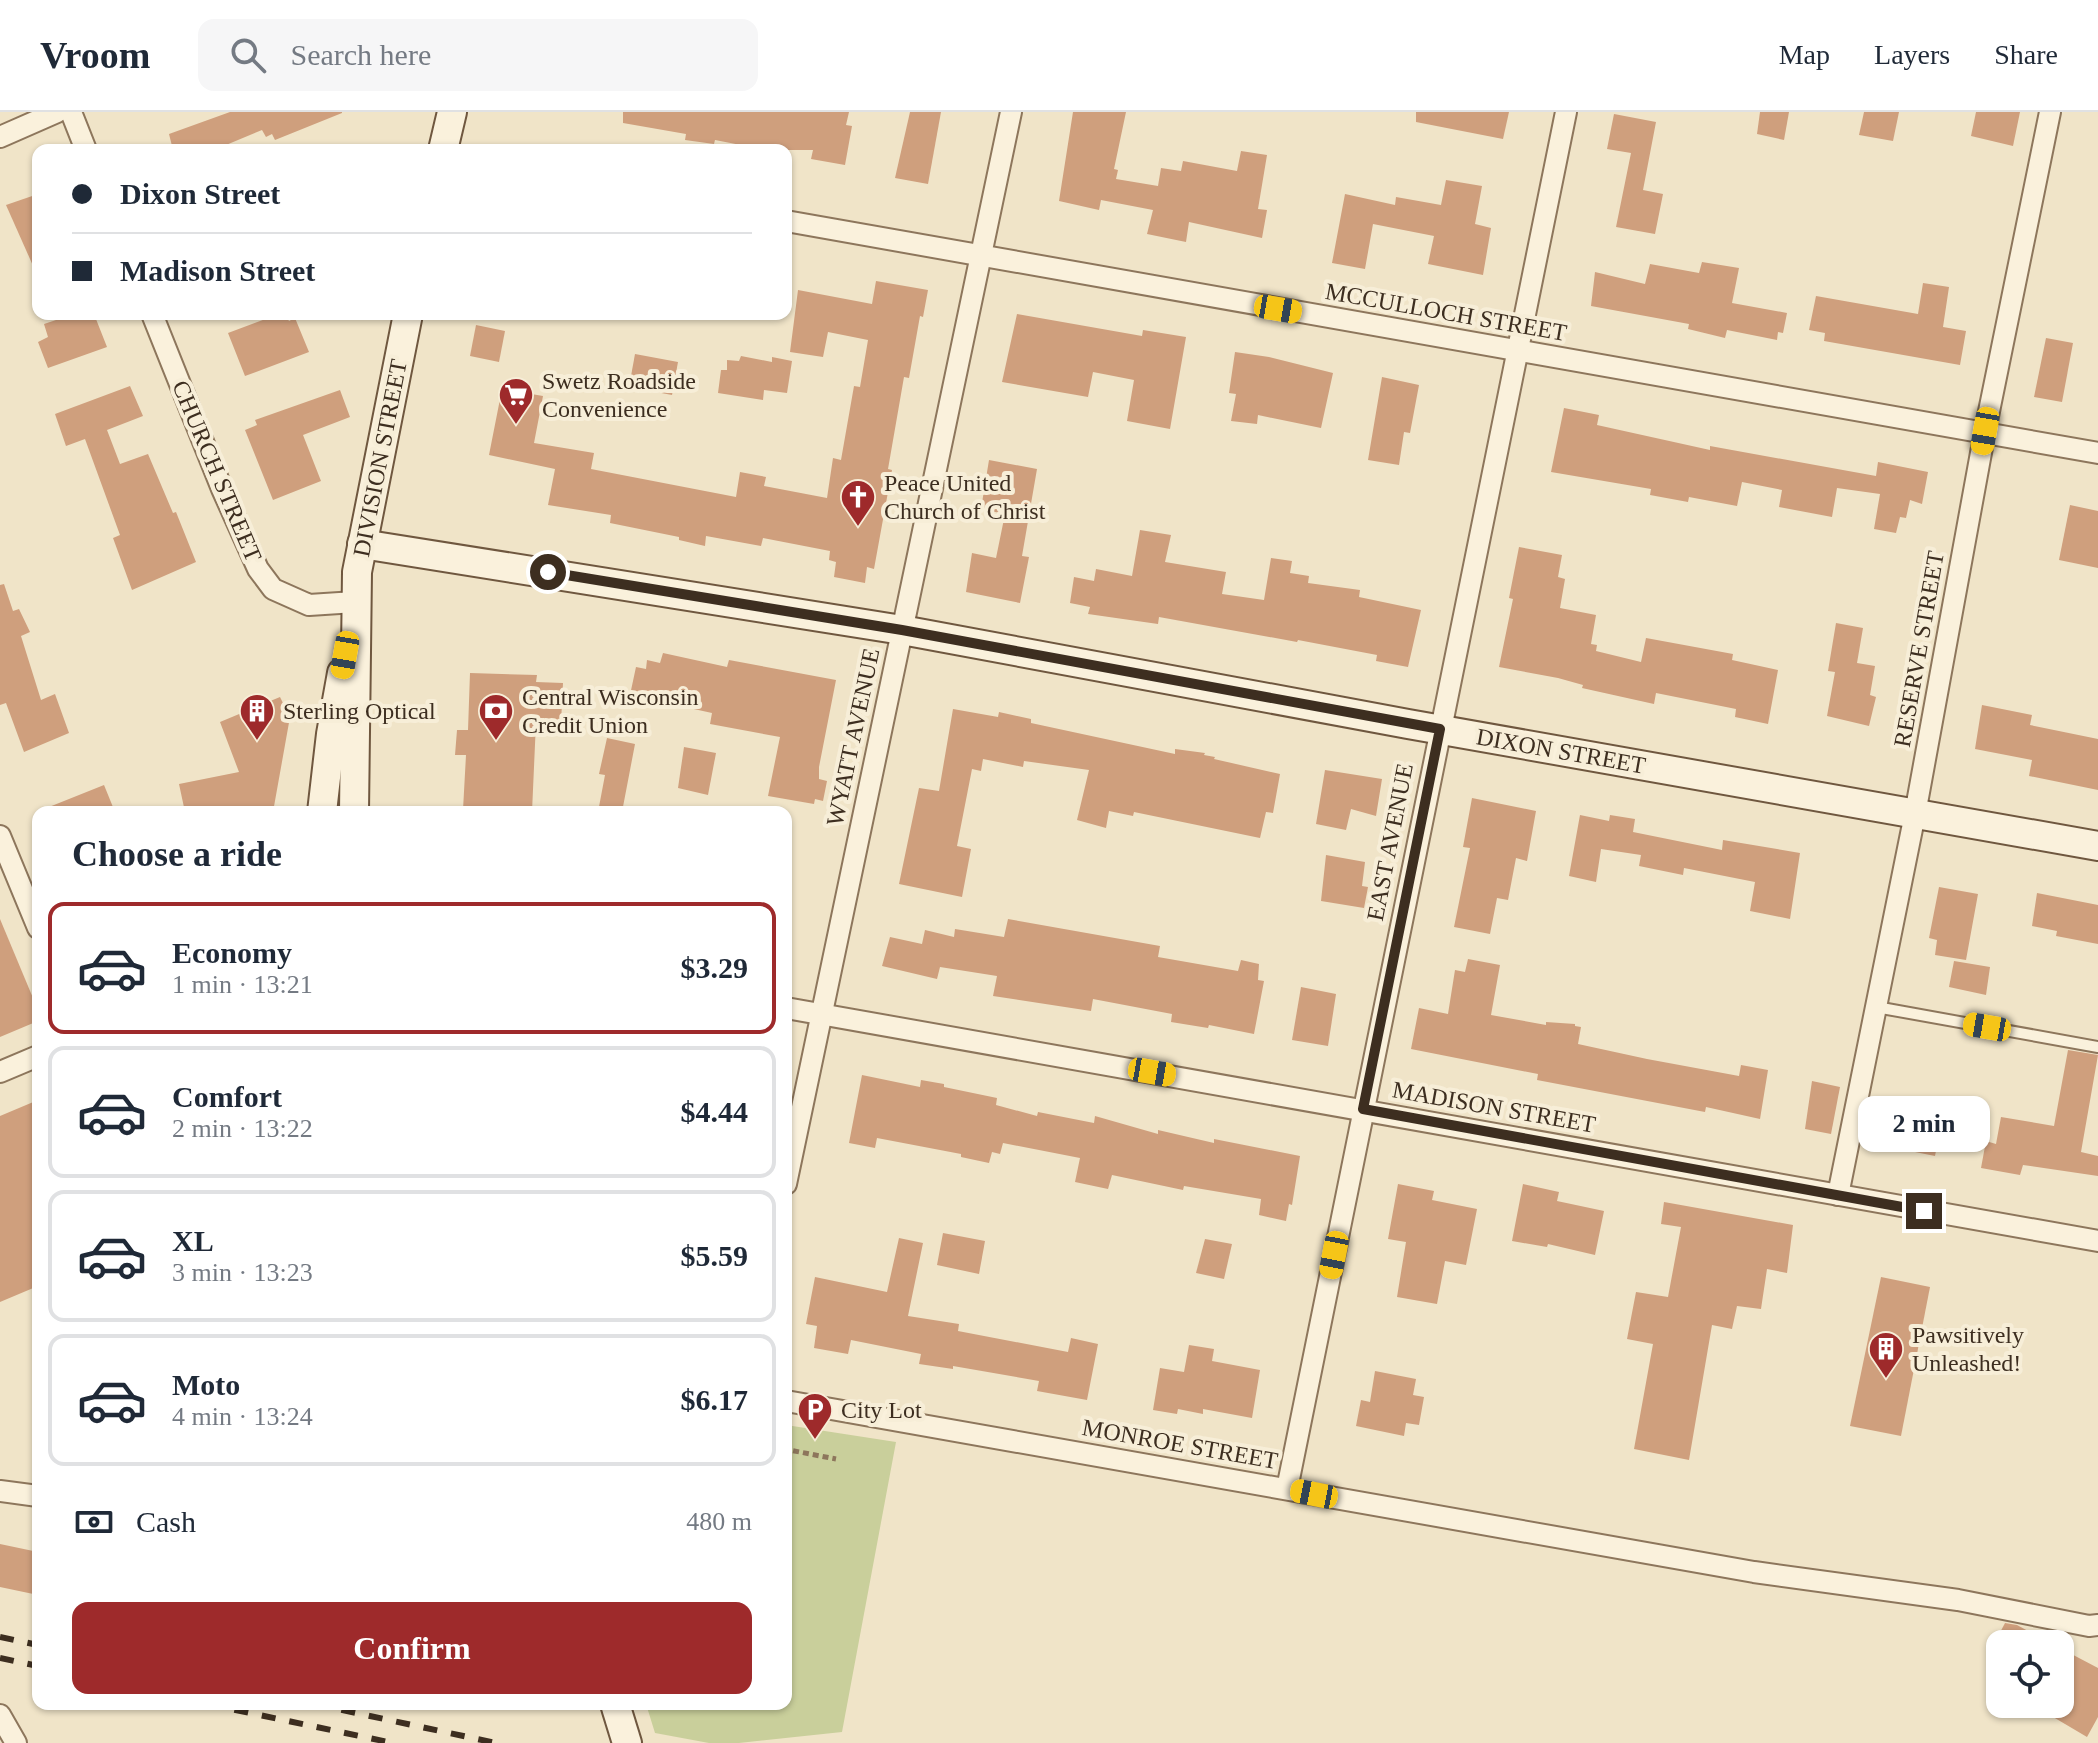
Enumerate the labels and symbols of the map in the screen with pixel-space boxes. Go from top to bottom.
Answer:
street label: MCCULLOCH STREET [1323,278,1569,346]
car [1252,293,1304,325]
street label: DIVISION STREET [348,357,412,559]
place label: Swetz Roadside Convenience [542,368,696,422]
supermarket icon: Swetz Roadside Convenience [497,376,535,426]
street label: CHURCH STREET [167,377,267,566]
car [1969,405,2001,457]
place label: Peace United Church of Christ [884,470,1046,524]
church icon: Peace United Church of Christ [839,478,877,528]
street label: RESERVE STREET [1889,549,1949,749]
route start [530,554,566,590]
car [329,629,361,681]
street label: WYATT AVENUE [821,646,885,828]
place label: Central Wisconsin Credit Union [522,684,699,738]
building icon: Sterling Optical [238,692,276,742]
bank icon: Central Wisconsin Credit Union [477,692,515,742]
place label: Sterling Optical [283,698,436,724]
street label: DIXON STREET [1474,723,1648,779]
street label: EAST AVENUE [1362,761,1418,923]
car [1961,1011,2013,1043]
car [1126,1056,1178,1088]
street label: MADISON STREET [1390,1076,1598,1138]
callout: 2 min [1858,1095,1990,1151]
route end [1906,1193,1942,1229]
car [1318,1229,1350,1281]
place label: Pawsitively Unleashed! [1912,1322,2024,1376]
building icon: Pawsitively Unleashed! [1867,1330,1905,1380]
parking icon: City Lot [796,1391,834,1441]
place label: City Lot [841,1397,922,1423]
street label: MONROE STREET [1080,1414,1280,1474]
car [1288,1478,1340,1510]

